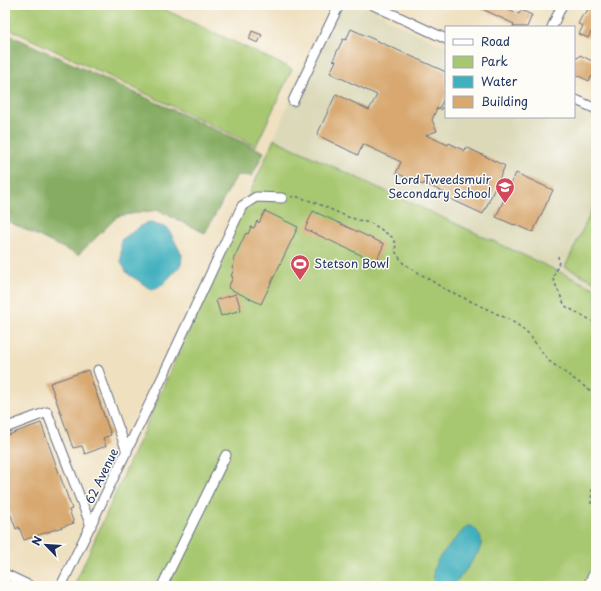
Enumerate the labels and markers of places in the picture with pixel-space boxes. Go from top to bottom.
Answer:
place label: Lord Tweedsmuir Secondary School [388,170,492,202]
school or university icon: Lord Tweedsmuir Secondary School [494,176,516,204]
sports icon: Stetson Bowl [289,253,311,281]
place label: Stetson Bowl [314,254,389,272]

